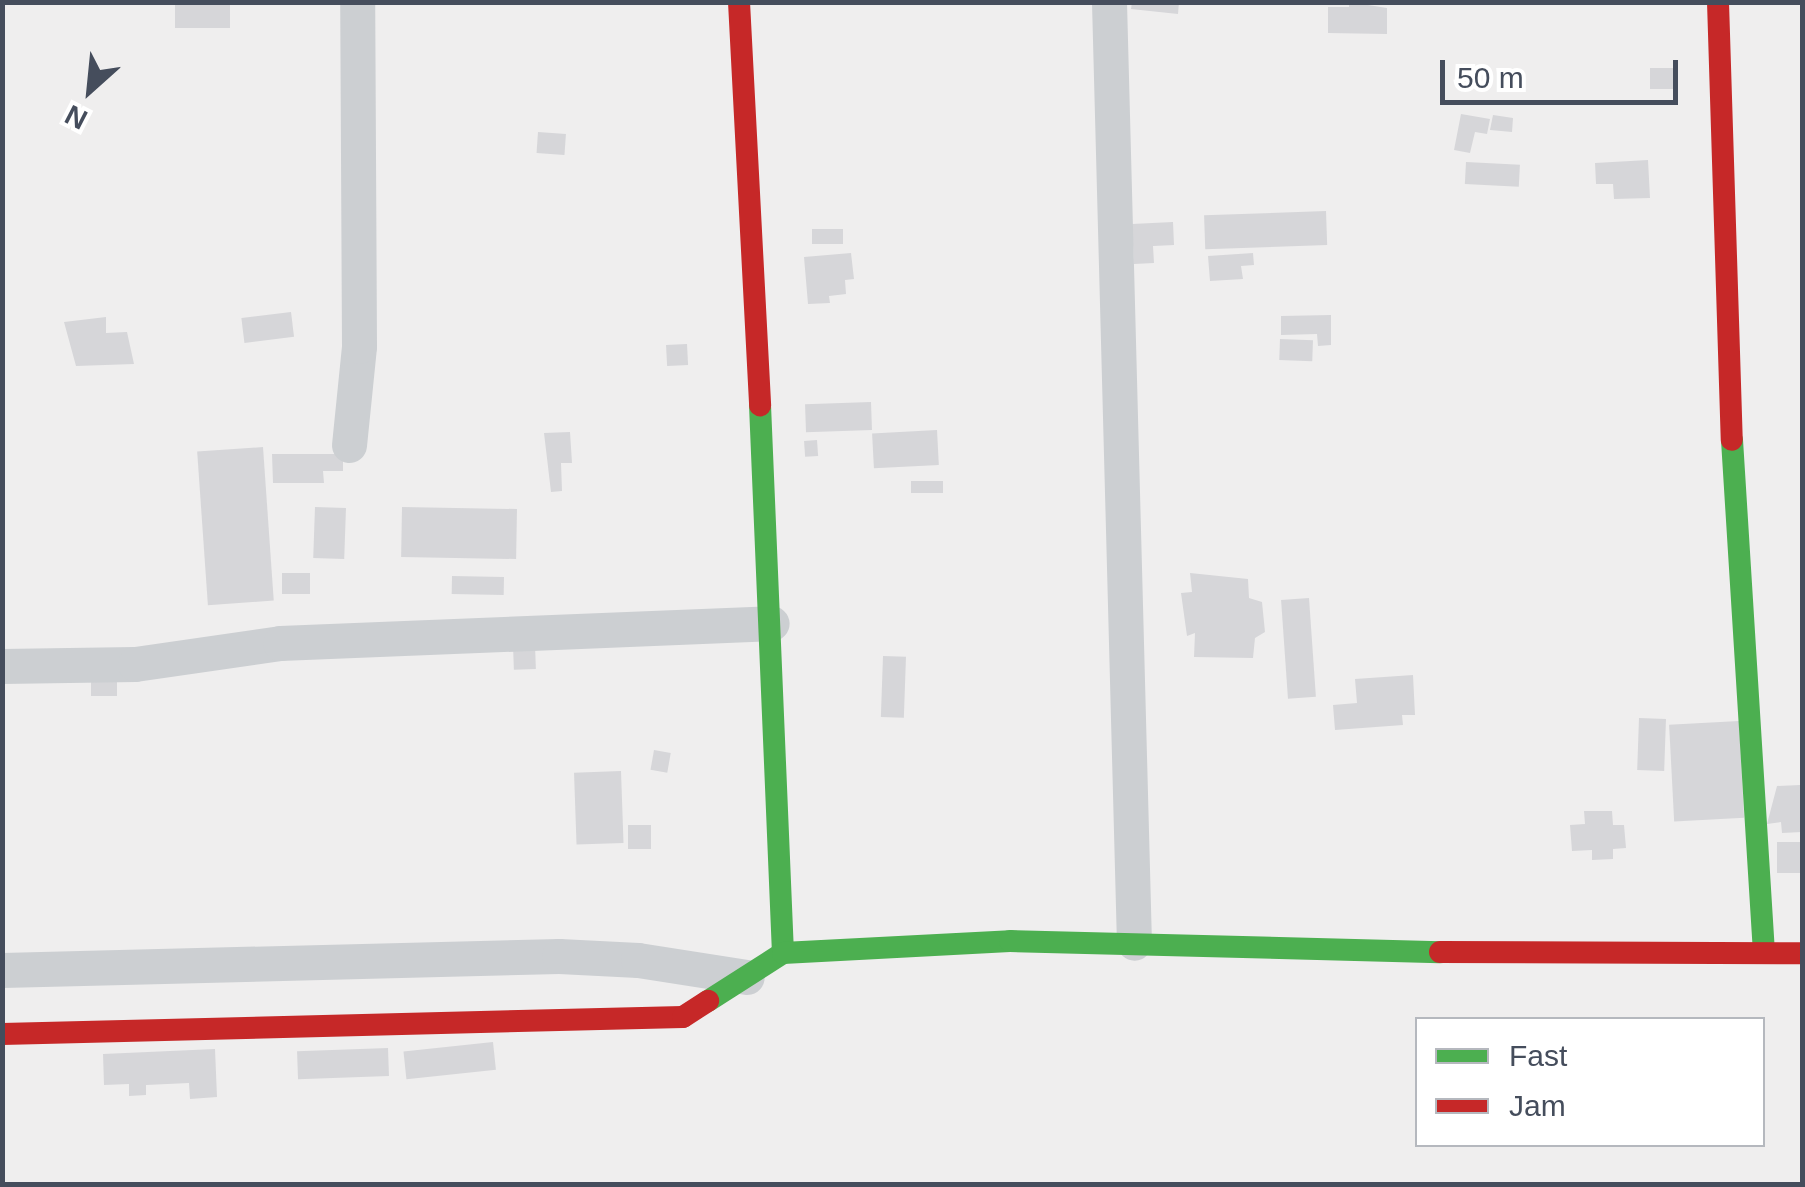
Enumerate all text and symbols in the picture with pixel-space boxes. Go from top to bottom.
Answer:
north arrow [40,40,140,140]
scale bar [1445,40,1682,102]
text: 50 m [1457,61,1524,94]
text: N [60,99,92,136]
legend [1415,1017,1765,1147]
text: Fast [1509,1039,1567,1072]
text: Jam [1509,1089,1566,1122]

